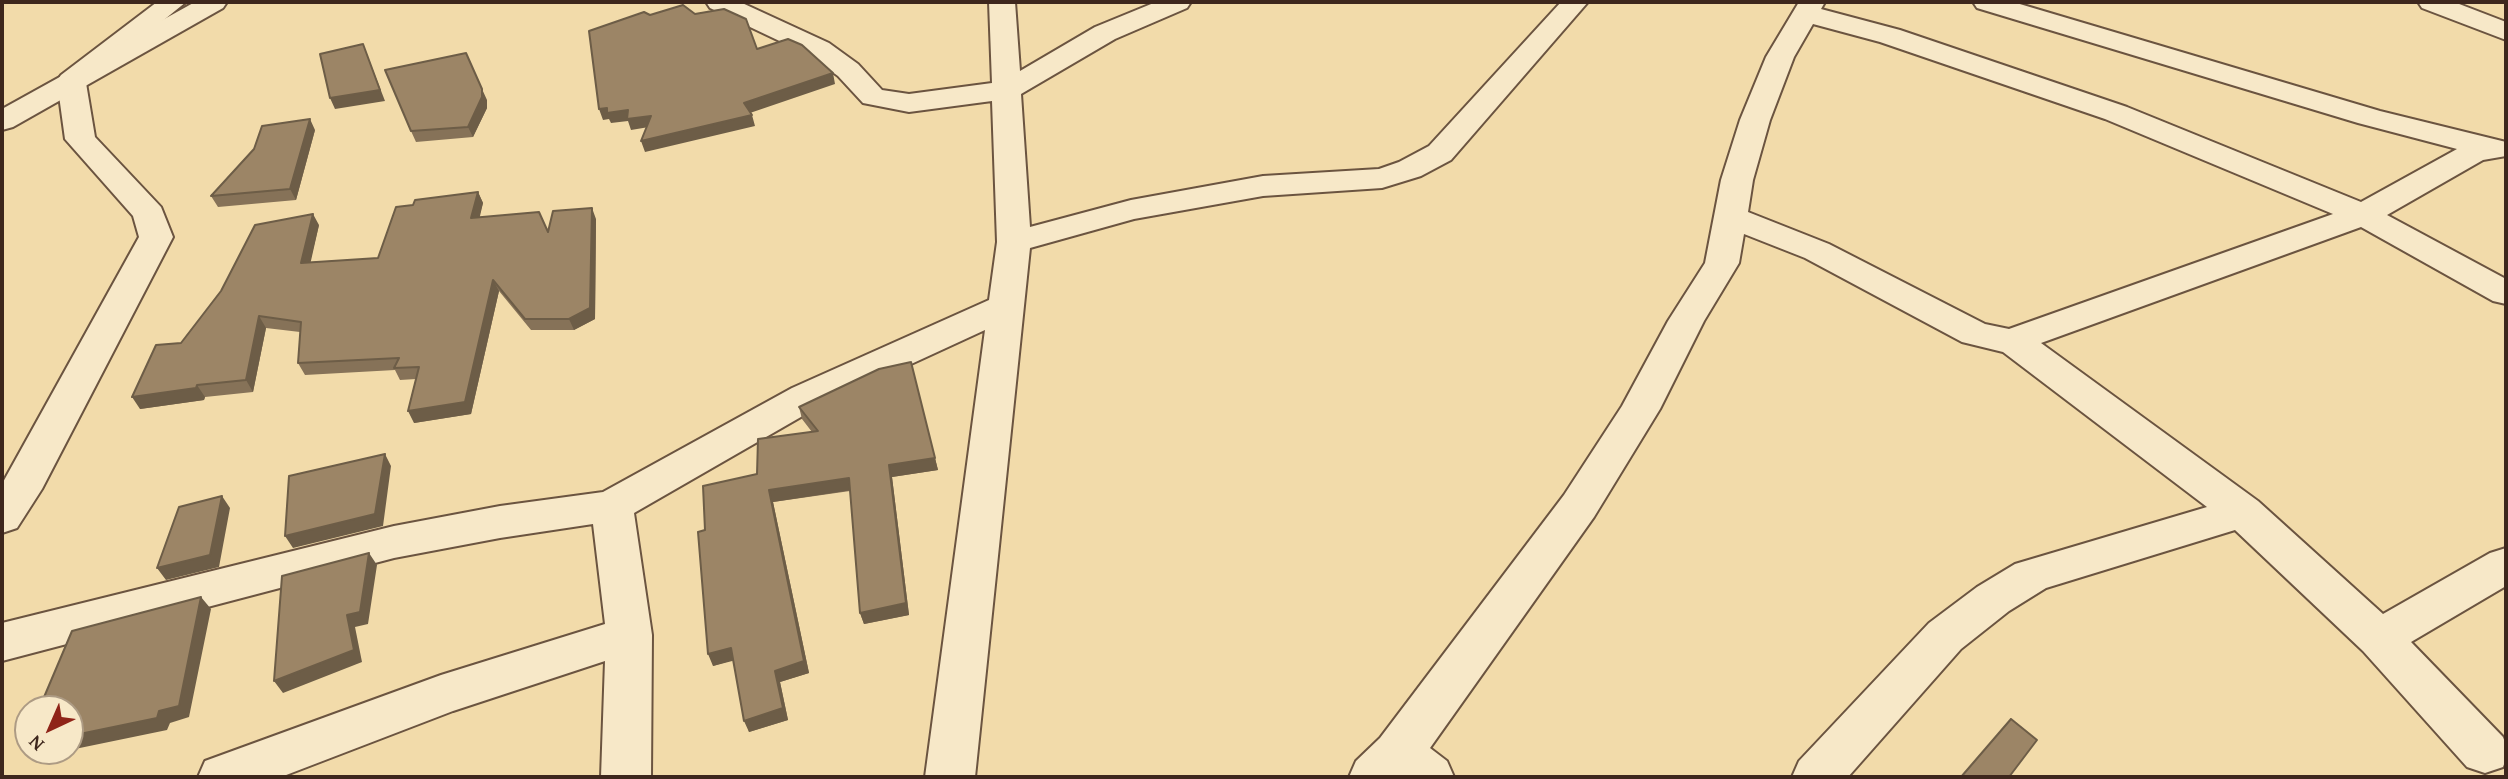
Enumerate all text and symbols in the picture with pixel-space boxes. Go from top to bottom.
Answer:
north arrow [14,695,84,765]
text: N [22,729,50,758]

